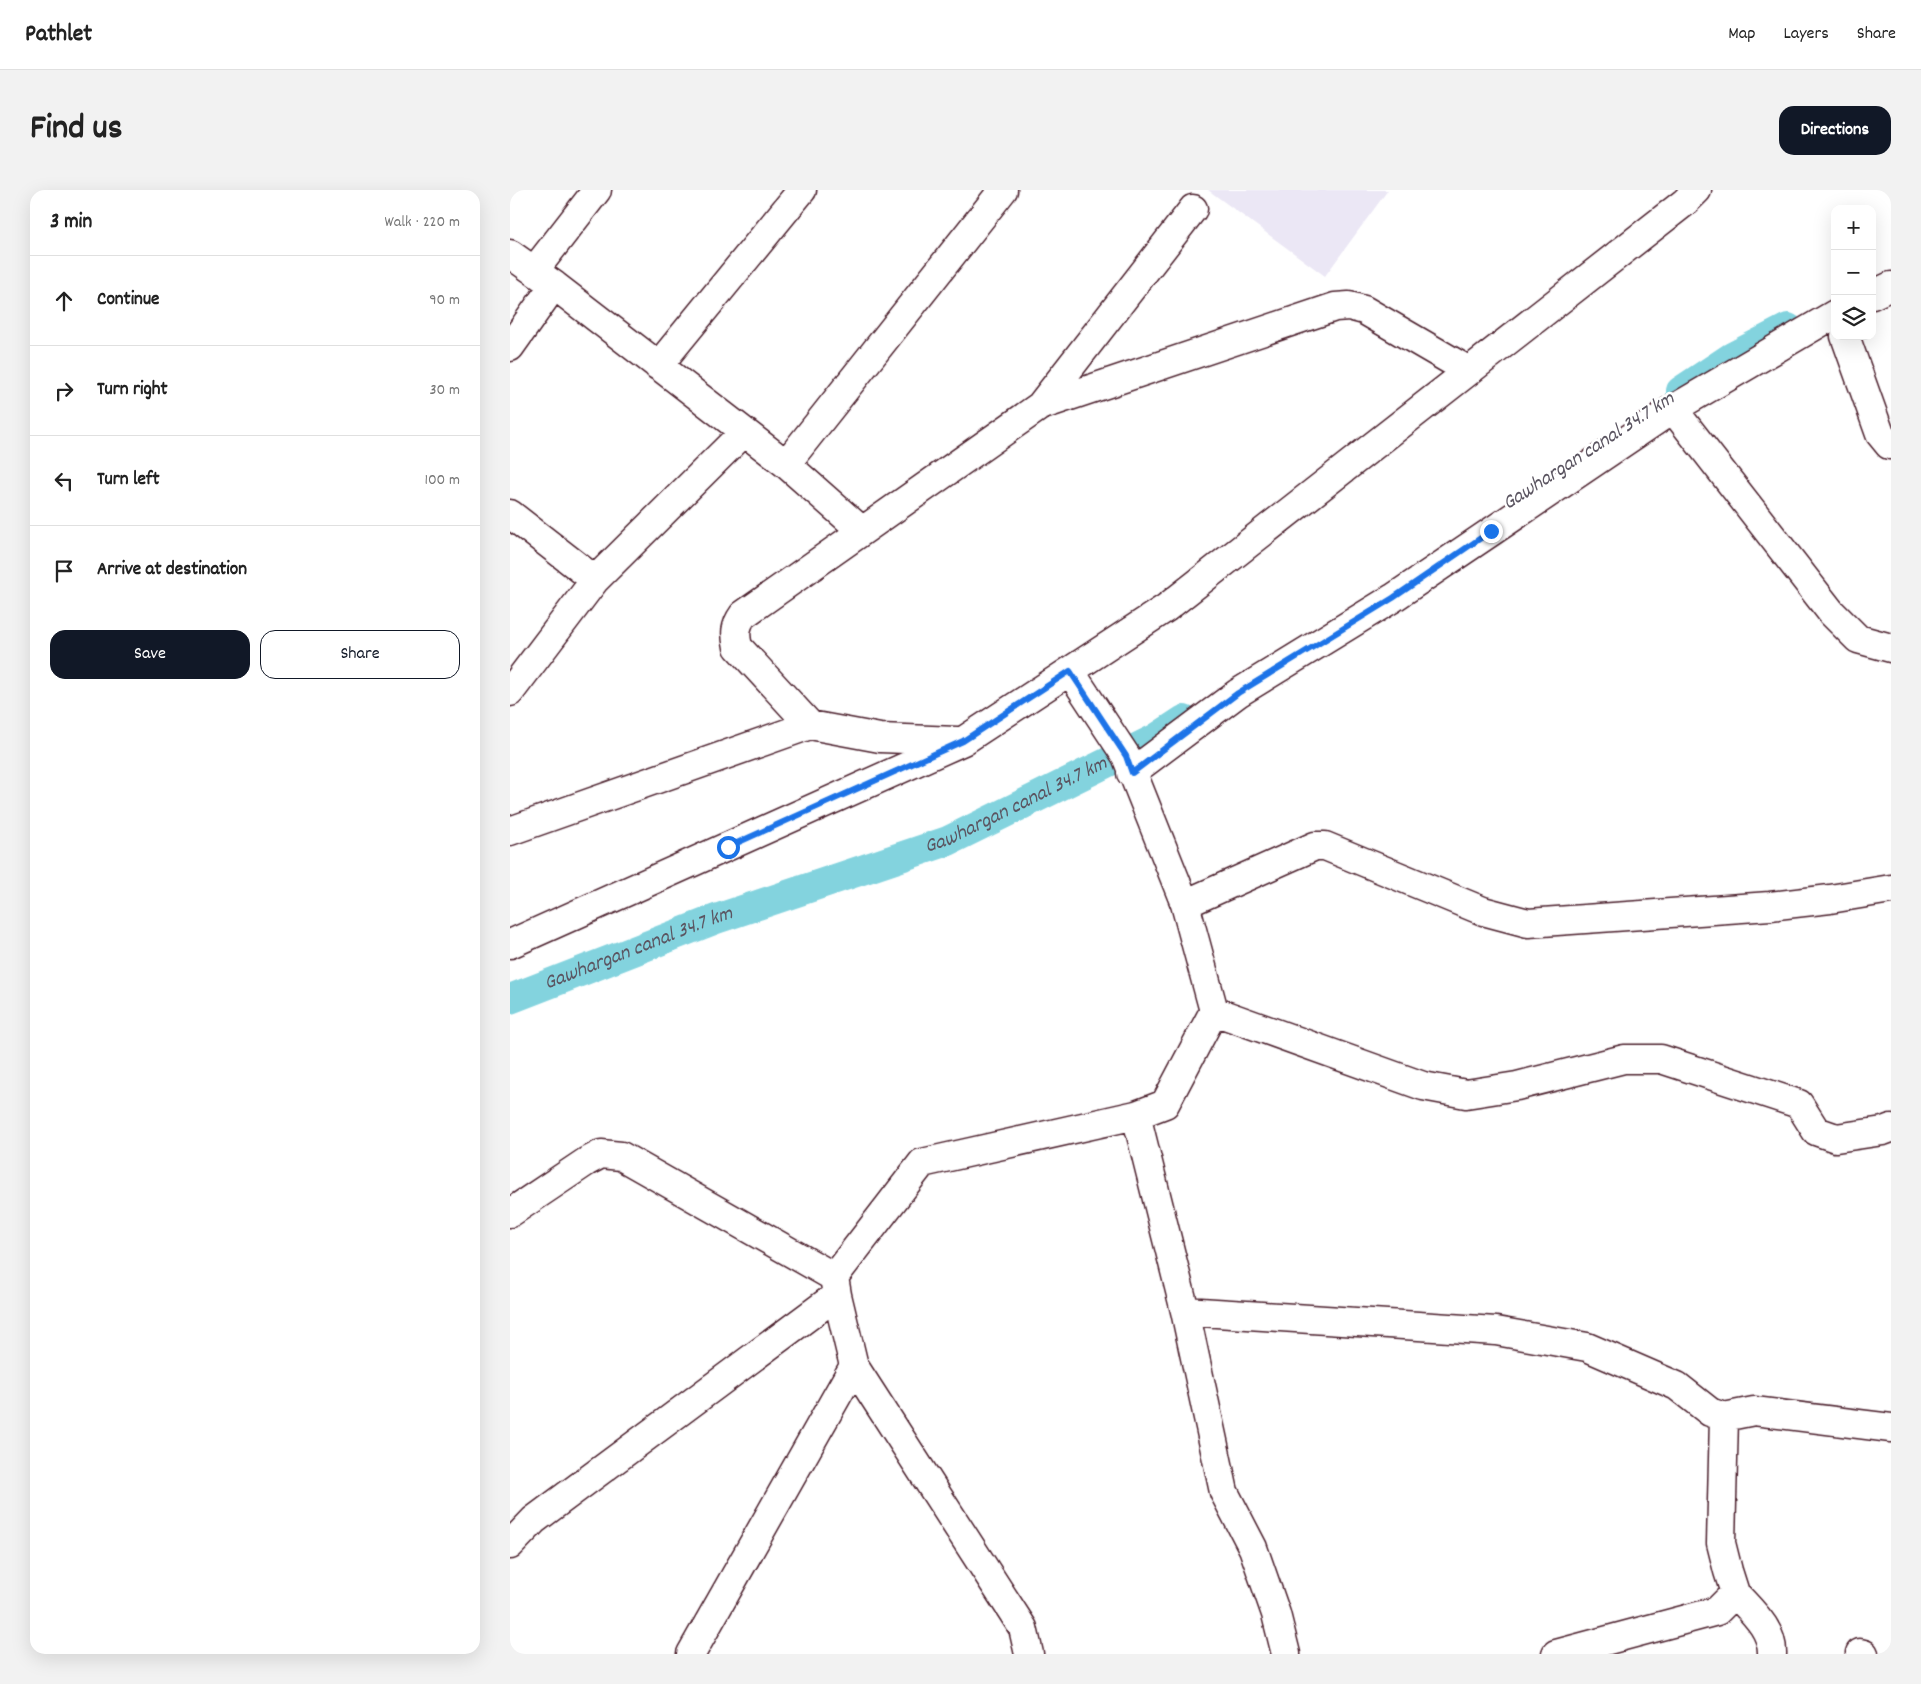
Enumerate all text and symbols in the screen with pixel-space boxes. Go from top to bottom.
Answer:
text: Pathlet [25,18,92,52]
text: Map [1728,22,1755,47]
text: Layers [1783,22,1829,47]
text: Share [1857,22,1896,47]
text: Find us [30,105,122,155]
button: Directions [1779,106,1891,155]
map controls [1831,205,1876,340]
button: + [1831,205,1876,250]
text: 3 min [50,208,92,238]
text: Walk · 220 m [385,211,460,234]
button: − [1831,250,1876,295]
icon: ahead [50,287,78,315]
text: Continue [97,287,159,314]
text: 90 m [429,289,460,312]
button: layers [1831,295,1876,340]
icon: right [50,377,78,405]
text: Turn right [97,377,168,404]
text: 30 m [430,379,460,402]
water label: Gawhargan canal 34.7 km [1497,385,1681,519]
icon: left [50,467,78,495]
text: Turn left [97,467,160,494]
text: 100 m [424,469,460,492]
route end [1480,520,1503,543]
icon: arrive [50,557,78,585]
text: Arrive at destination [97,557,247,584]
button: Save [50,630,250,679]
button: Share [260,630,460,679]
water label: Gawhargan canal 34.7 km [921,749,1113,863]
route start [717,836,740,859]
water label: Gawhargan canal 34.7 km [540,899,737,999]

